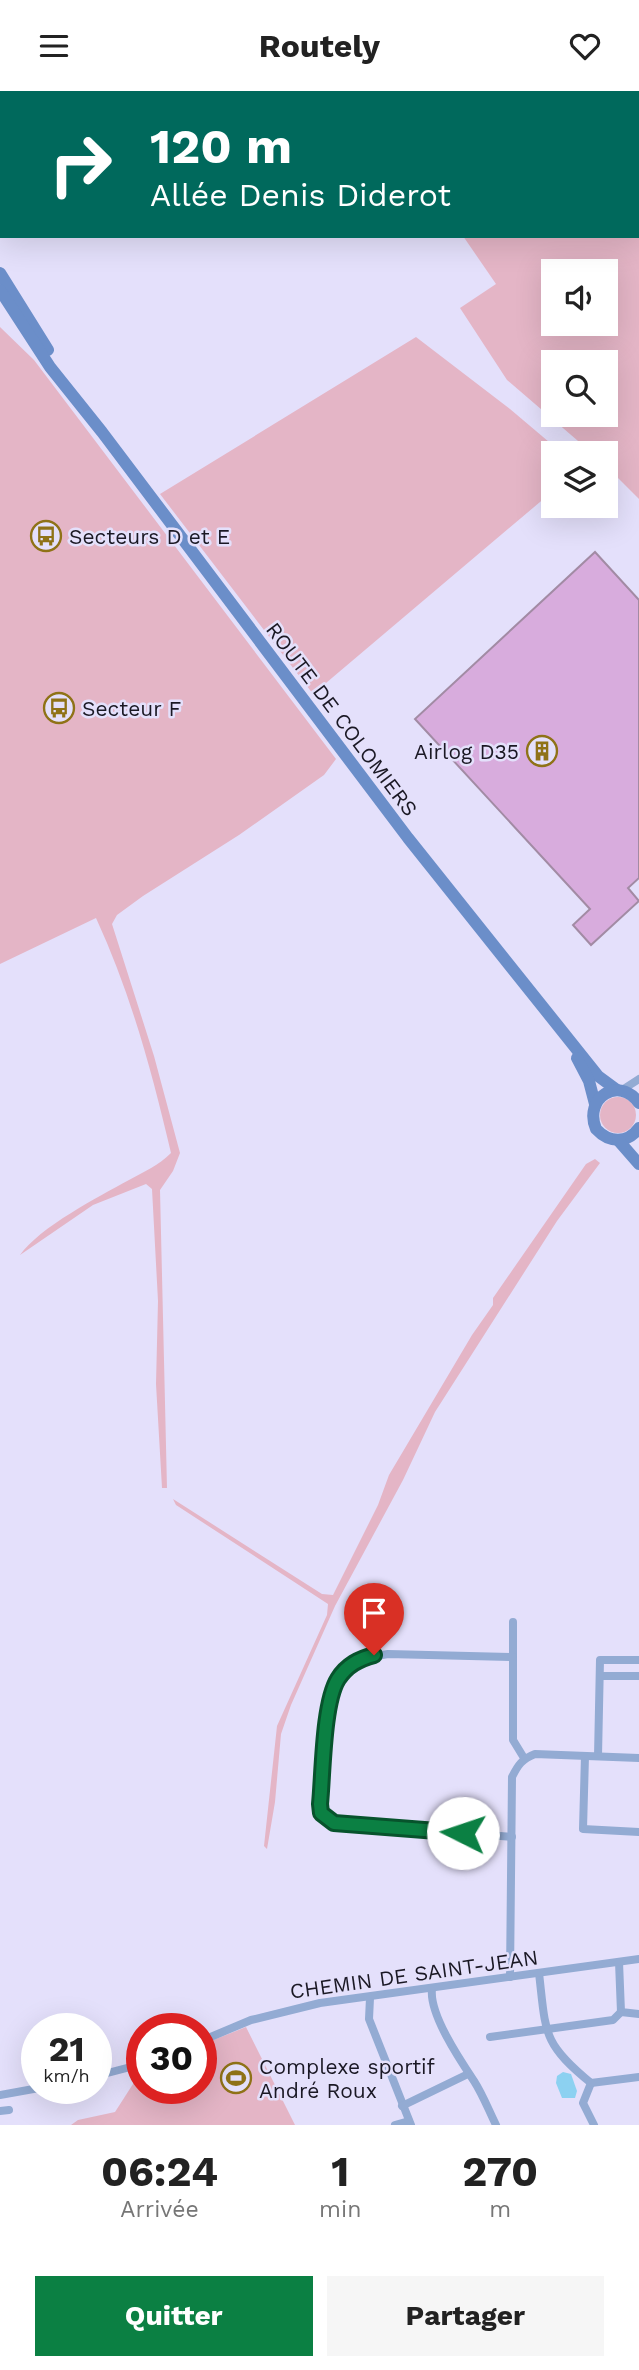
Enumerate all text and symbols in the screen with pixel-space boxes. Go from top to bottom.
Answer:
icon: menu [35,27,73,65]
text: Routely [259,27,380,65]
icon: heart [566,27,604,65]
text: 120 m [150,117,292,175]
icon: right [35,119,126,210]
text: Allée Denis Diderot [150,176,451,214]
map controls [541,259,618,518]
button: sound [541,259,618,336]
button: search [541,350,618,427]
button: layers [541,441,618,518]
bus stop icon: Secteurs D et E [29,519,63,553]
place label: Secteurs D et E [69,524,230,549]
street label: ROUTE DE COLOMIERS [261,617,423,821]
bus stop icon: Secteur F [42,691,76,725]
place label: Secteur F [82,696,181,721]
building icon: Airlog D35 [525,734,559,768]
place label: Airlog D35 [414,739,519,764]
pin [344,1583,404,1655]
icon: arrive [355,1594,393,1632]
position arrow [426,1796,500,1870]
street label: CHEMIN DE SAINT-JEAN [288,1944,540,2004]
speed limit sign: 30 [126,2013,217,2104]
text: 21 [49,2028,84,2070]
place label: Complexe sportif André Roux [259,2054,435,2103]
sports icon: Complexe sportif André Roux [219,2061,253,2095]
text: km/h [43,2065,90,2086]
text: 06:24 [101,2147,218,2196]
text: 1 [331,2147,349,2196]
text: 270 [462,2147,538,2196]
text: Arrivée [120,2196,199,2223]
text: min [319,2196,361,2223]
text: m [489,2196,511,2223]
button: Quitter [35,2276,313,2356]
button: Partager [327,2276,604,2356]

